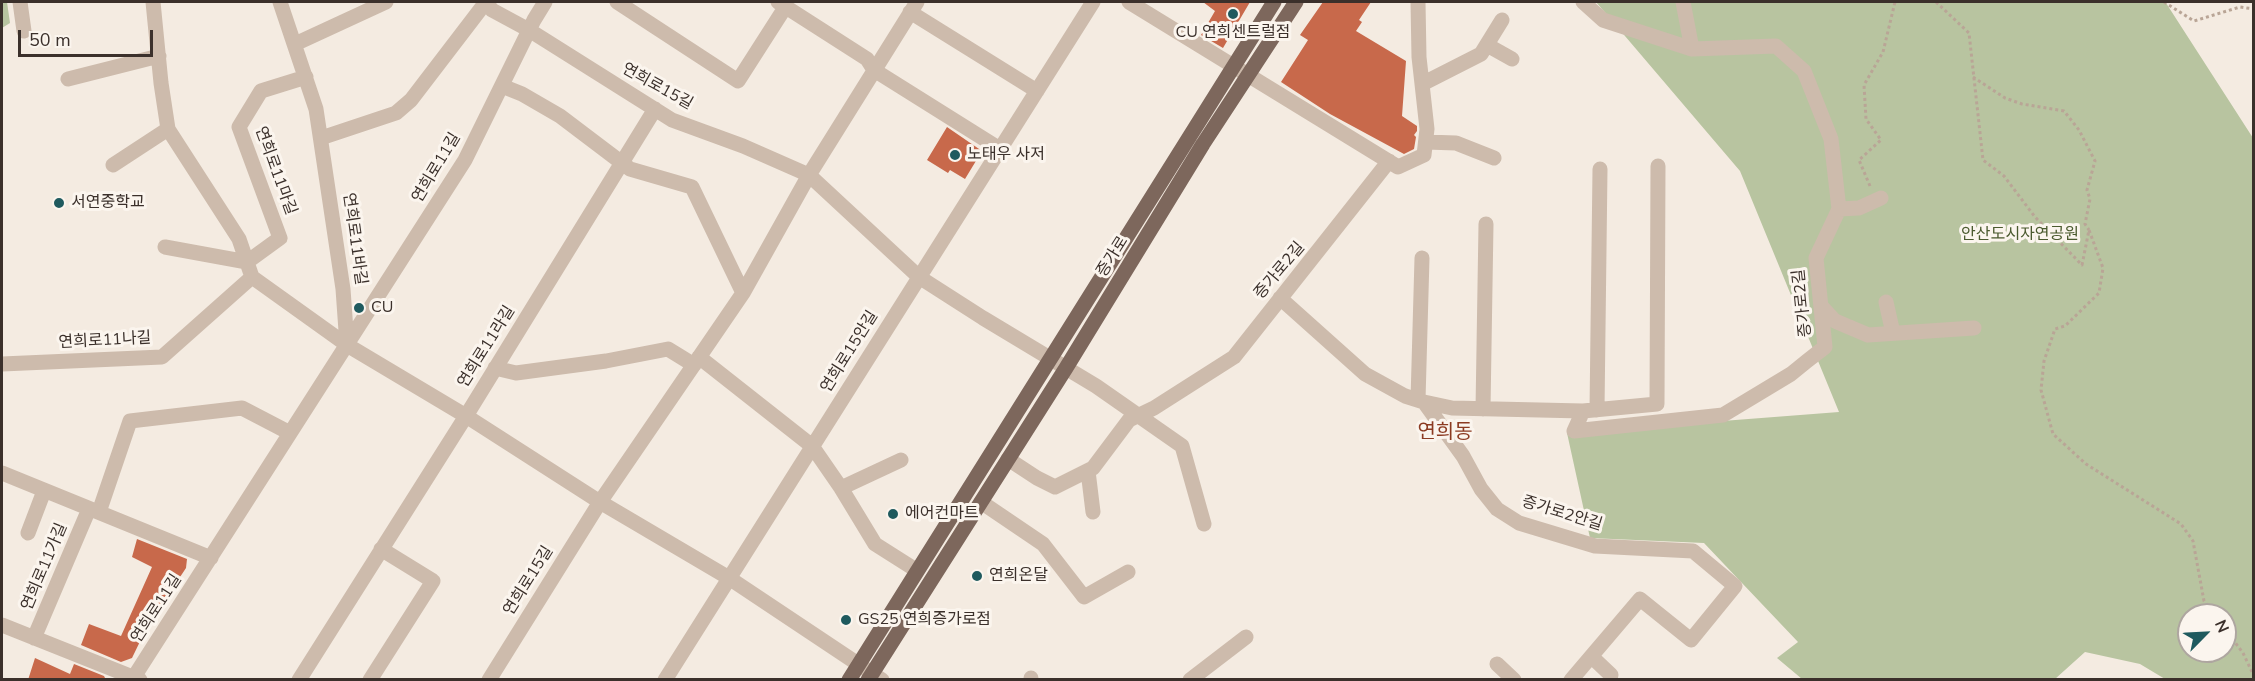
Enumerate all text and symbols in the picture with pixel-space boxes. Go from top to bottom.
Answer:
marker: CU 연희센트럴점 [1226,7,1240,21]
scale bar [21,18,156,56]
place label: CU 연희센트럴점 [1176,23,1290,43]
text: 50 m [29,28,71,52]
street label: 연희로15길 [618,60,696,114]
street label: 연희로11마길 [250,124,300,218]
street label: 연희로11길 [409,130,465,206]
place label: 노태우 사저 [967,145,1045,165]
marker: 노태우 사저 [948,148,962,162]
street label: 연희로11바길 [338,192,370,286]
place label: 서연중학교 [71,193,145,213]
marker: 서연중학교 [52,196,66,210]
park label: 안산도시자연공원 [1961,225,2079,245]
street label: 증가로 [1093,233,1133,281]
street label: 증가로2길 [1251,239,1309,303]
street label: 증가로2길 [1790,268,1816,338]
place label: CU [371,298,393,318]
marker: CU [352,301,366,315]
street label: 연희로11라길 [454,303,520,391]
street label: 연희로15안길 [817,308,883,396]
street label: 연희로11나길 [58,329,152,353]
district label: 연희동 [1417,421,1473,445]
street label: 증가로2안길 [1519,493,1605,535]
place label: 에어컨마트 [905,504,979,524]
marker: 에어컨마트 [886,507,900,521]
street label: 연희로11가길 [18,521,72,613]
street label: 연희로15길 [500,543,558,619]
place label: 연희온달 [989,566,1048,586]
marker: 연희온달 [970,569,984,583]
street label: 연희로11길 [128,571,186,647]
north arrow [2177,603,2237,663]
place label: GS25 연희증가로점 [858,610,991,630]
marker: GS25 연희증가로점 [839,613,853,627]
text: N [2209,617,2234,636]

